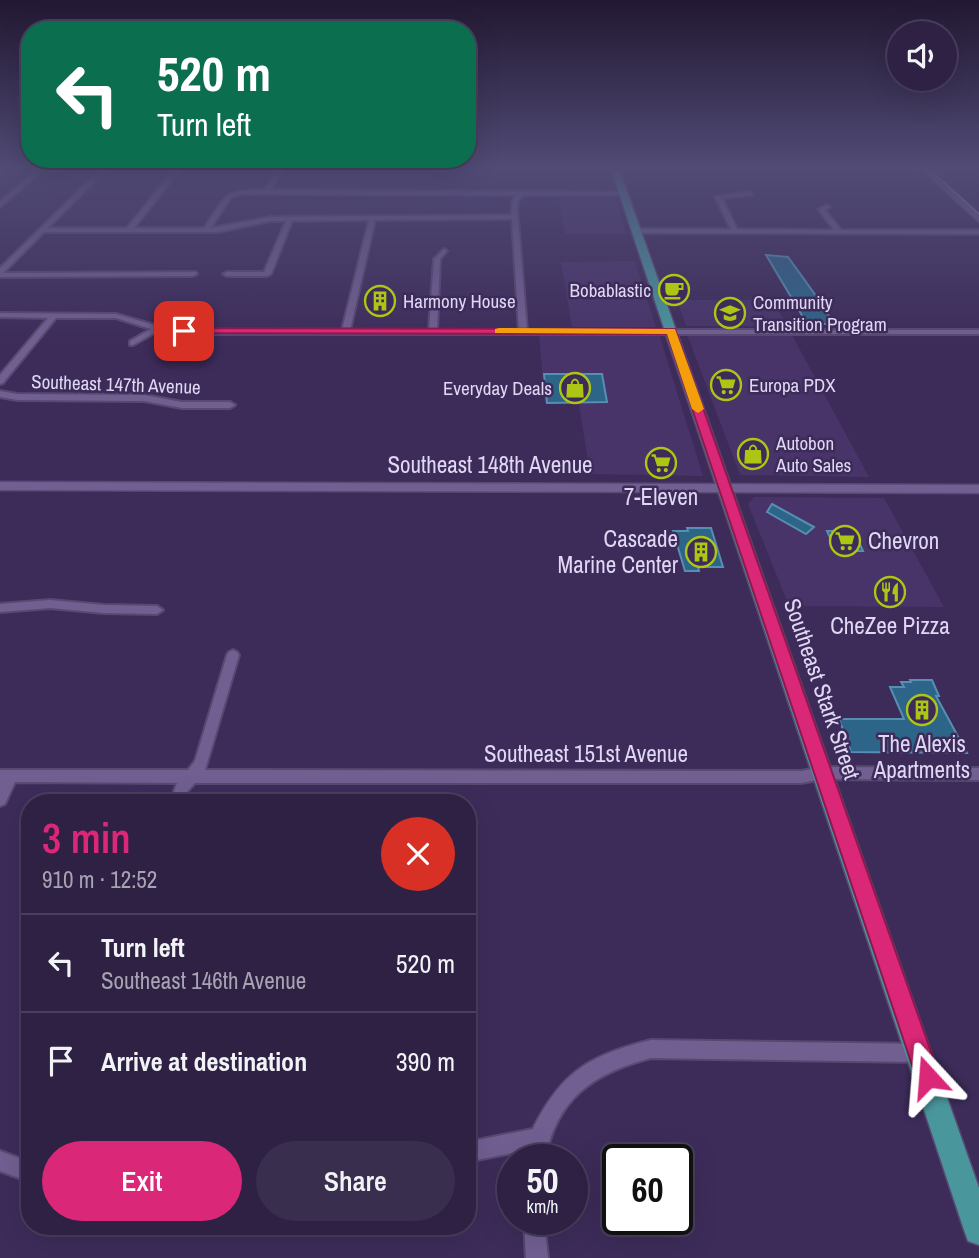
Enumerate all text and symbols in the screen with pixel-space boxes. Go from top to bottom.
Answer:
map controls [887,21,957,91]
button: sound [887,21,957,91]
text: 520 m [157,40,271,106]
icon: left [42,49,133,140]
text: Turn left [157,103,251,146]
cafe icon: Bobablastic [657,273,691,307]
place label: Bobablastic [570,277,651,303]
building icon: Harmony House [363,284,397,318]
place label: Harmony House [403,288,516,314]
place label: Community Transition Program [753,289,887,337]
school or university icon: Community Transition Program [713,296,747,330]
pin [154,301,214,361]
icon: arrive [165,312,203,350]
street label: Southeast 147th Avenue [31,368,201,400]
supermarket icon: Europa PDX [709,368,743,402]
shop icon: Everyday Deals [558,371,592,405]
place label: Europa PDX [749,372,836,398]
place label: Everyday Deals [443,375,552,401]
place label: Autobon Auto Sales [775,430,852,478]
shop icon: Autobon Auto Sales [736,437,770,471]
supermarket icon: 7-Eleven [644,446,678,480]
street label: Southeast 148th Avenue [387,449,593,480]
place label: 7-Eleven [624,481,698,512]
place label: Cascade Marine Center [557,523,679,580]
supermarket icon: Chevron [828,524,862,558]
place label: Chevron [868,525,939,556]
building icon: Cascade Marine Center [684,535,718,569]
restaurant icon: CheZee Pizza [873,575,907,609]
street label: Southeast Stark Street [777,594,868,784]
place label: CheZee Pizza [830,610,950,641]
building icon: The Alexis Apartments [905,693,939,727]
place label: The Alexis Apartments [873,728,970,785]
street label: Southeast 151st Avenue [484,738,688,769]
text: 3 min [42,810,131,866]
button: close [381,817,455,891]
text: 910 m · 12:52 [42,864,157,895]
text: Turn left [101,930,185,965]
icon: left [42,944,80,982]
text: 520 m [396,946,455,981]
text: Southeast 146th Avenue [101,965,306,996]
position arrow [891,1040,965,1114]
icon: arrive [42,1042,80,1080]
text: Arrive at destination [101,1044,307,1079]
text: 390 m [396,1044,455,1079]
button: Exit [42,1141,242,1221]
button: Share [256,1141,455,1221]
speed limit sign: 60 [602,1144,693,1235]
text: 50 [527,1157,558,1204]
text: km/h [527,1194,559,1219]

